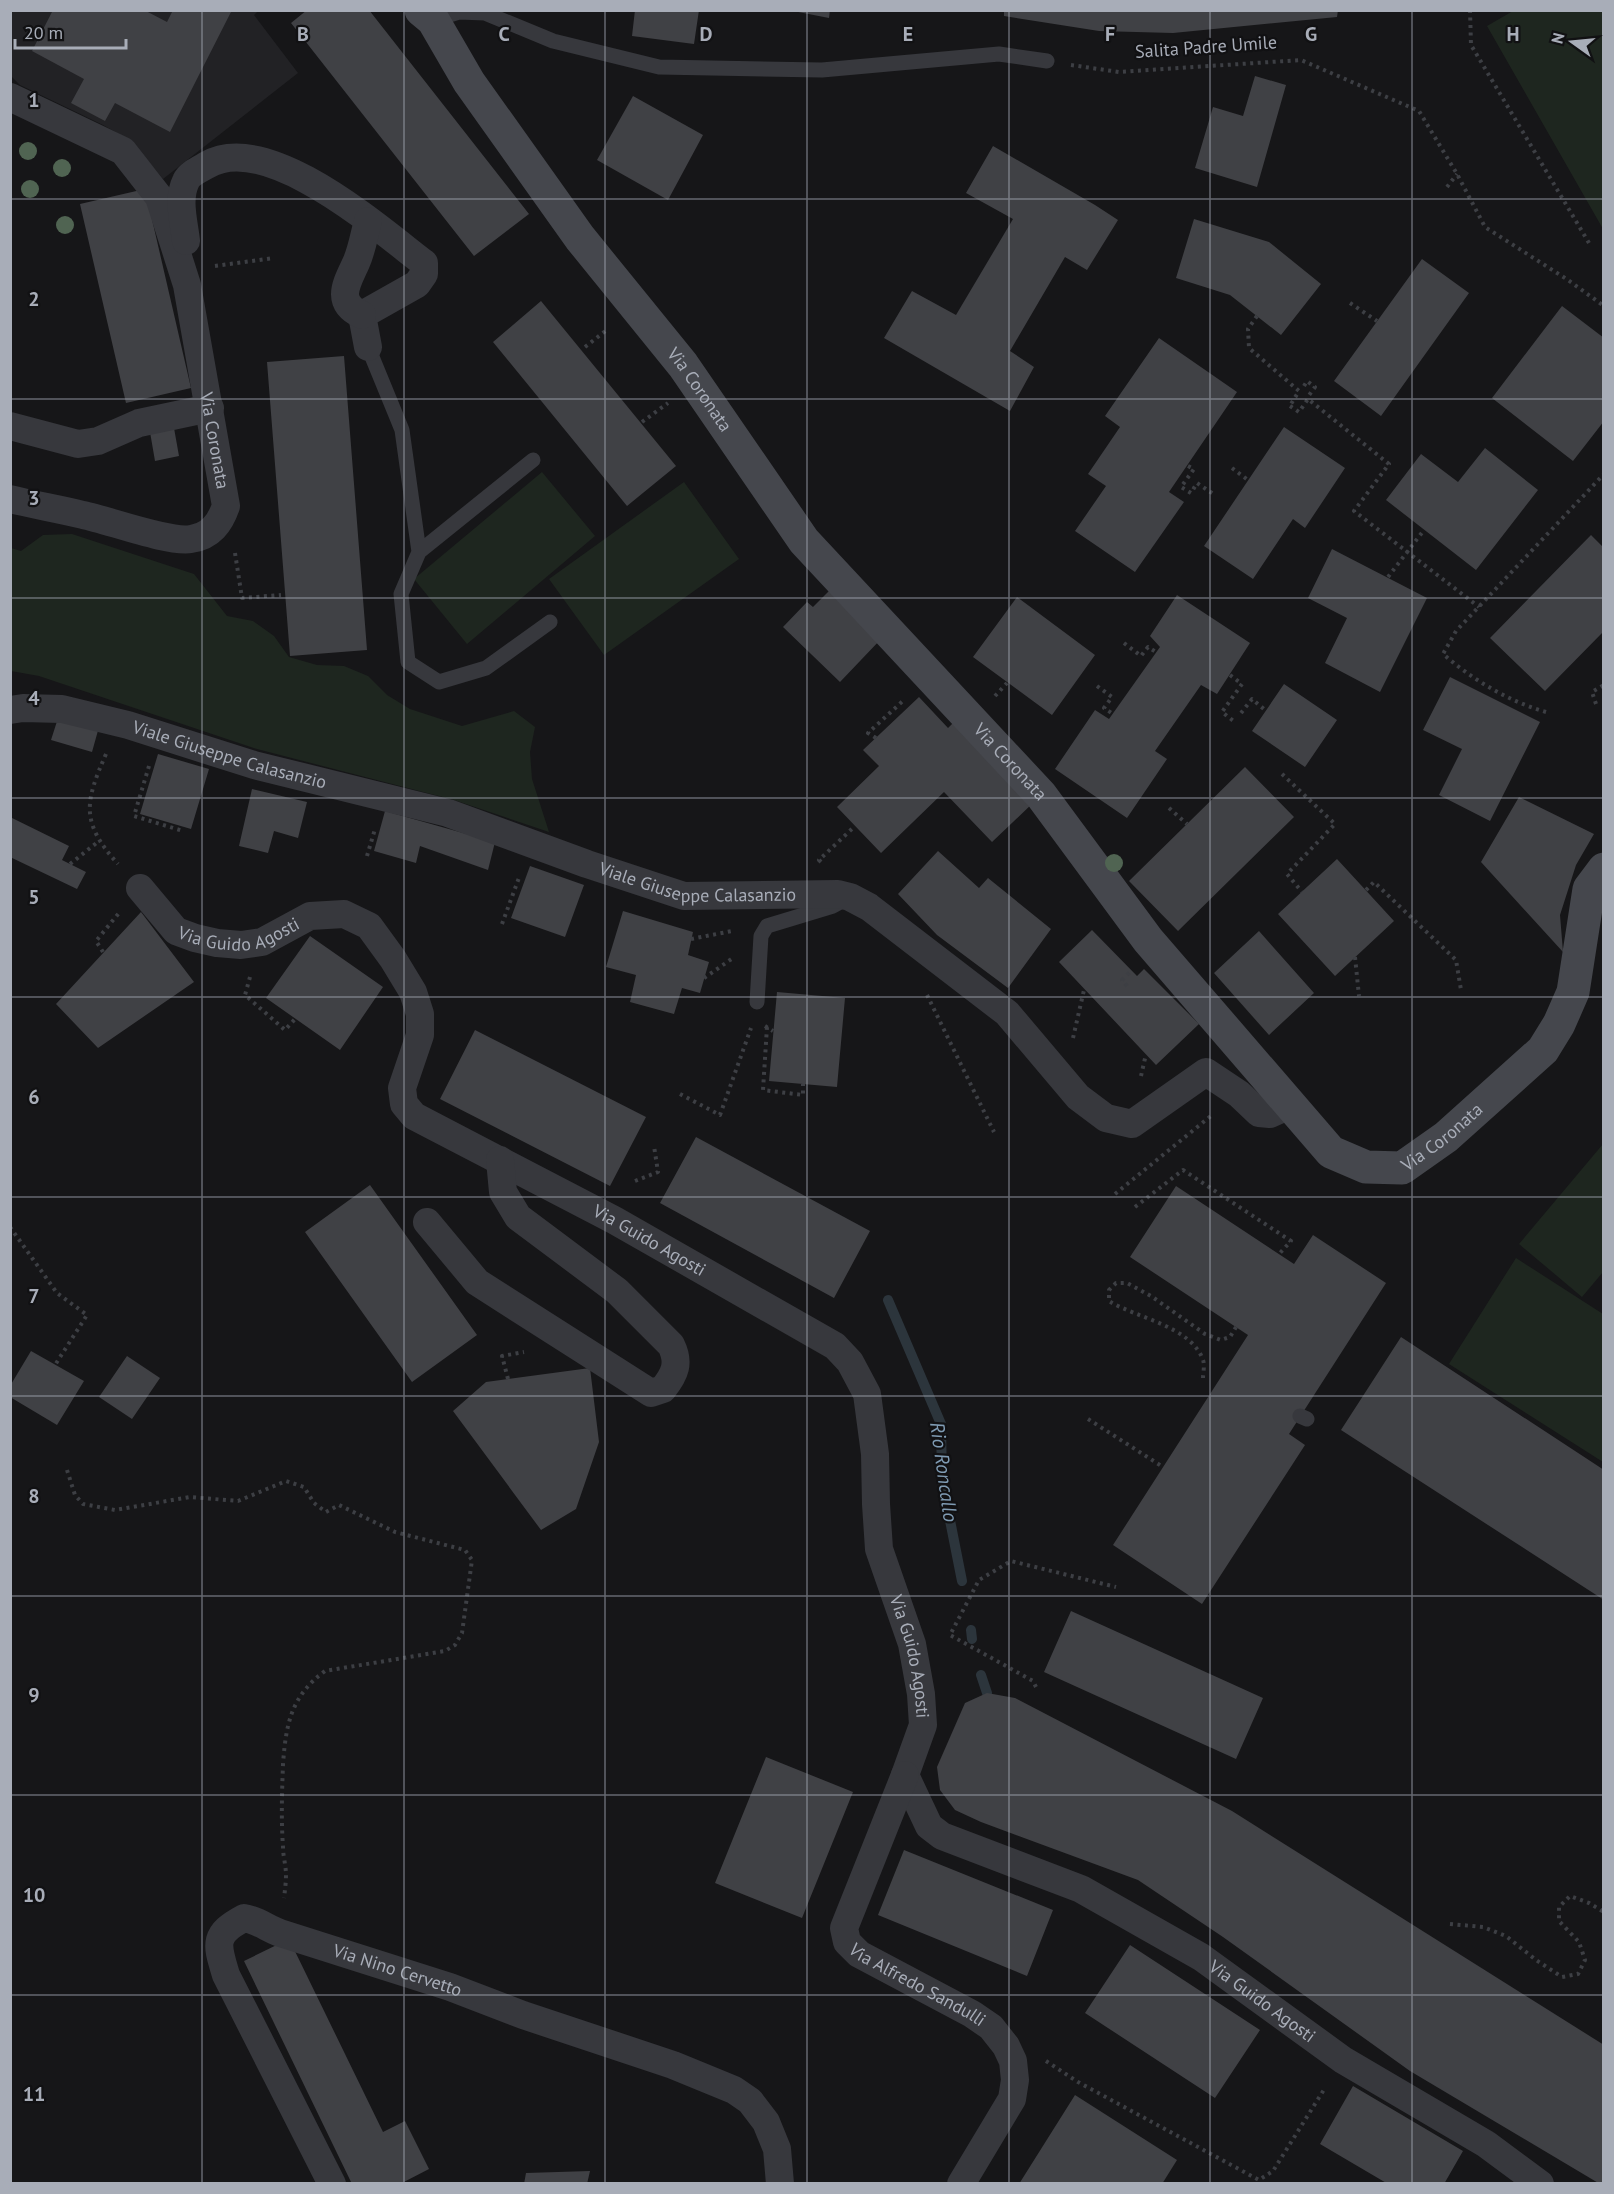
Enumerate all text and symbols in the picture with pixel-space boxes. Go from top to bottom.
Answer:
scale bar [15,12,126,50]
north arrow [1542,12,1602,72]
text: 20 m [24,21,63,44]
text: B [297,21,309,47]
text: C [498,21,510,47]
text: D [700,21,713,47]
text: E [903,21,913,47]
text: F [1105,21,1115,47]
text: G [1305,21,1317,47]
text: H [1506,21,1520,47]
street label: Salita Padre Umile [1134,30,1278,63]
text: N [1546,30,1569,46]
text: 1 [28,87,40,113]
text: 2 [28,286,40,312]
street label: Via Coronata [662,342,737,436]
street label: Via Coronata [195,389,235,491]
text: 3 [28,485,40,511]
text: 4 [28,685,40,711]
street label: Viale Giuseppe Calasanzio [129,715,329,794]
street label: Via Coronata [968,717,1052,805]
street label: Viale Giuseppe Calasanzio [595,856,796,907]
text: 5 [28,884,40,910]
street label: Via Guido Agosti [174,912,303,956]
text: 6 [28,1084,40,1110]
street label: Via Coronata [1395,1098,1487,1177]
street label: Via Guido Agosti [588,1199,710,1281]
text: 7 [28,1283,40,1309]
water label: Rio Roncallo [924,1420,964,1524]
text: 8 [28,1483,40,1509]
street label: Via Guido Agosti [885,1591,935,1719]
text: 9 [28,1682,40,1708]
text: 10 [23,1882,45,1908]
street label: Via Nino Cervetto [329,1938,466,2002]
street label: Via Alfredo Sandulli [843,1938,991,2031]
street label: Via Guido Agosti [1204,1954,1320,2047]
text: 11 [23,2081,45,2107]

